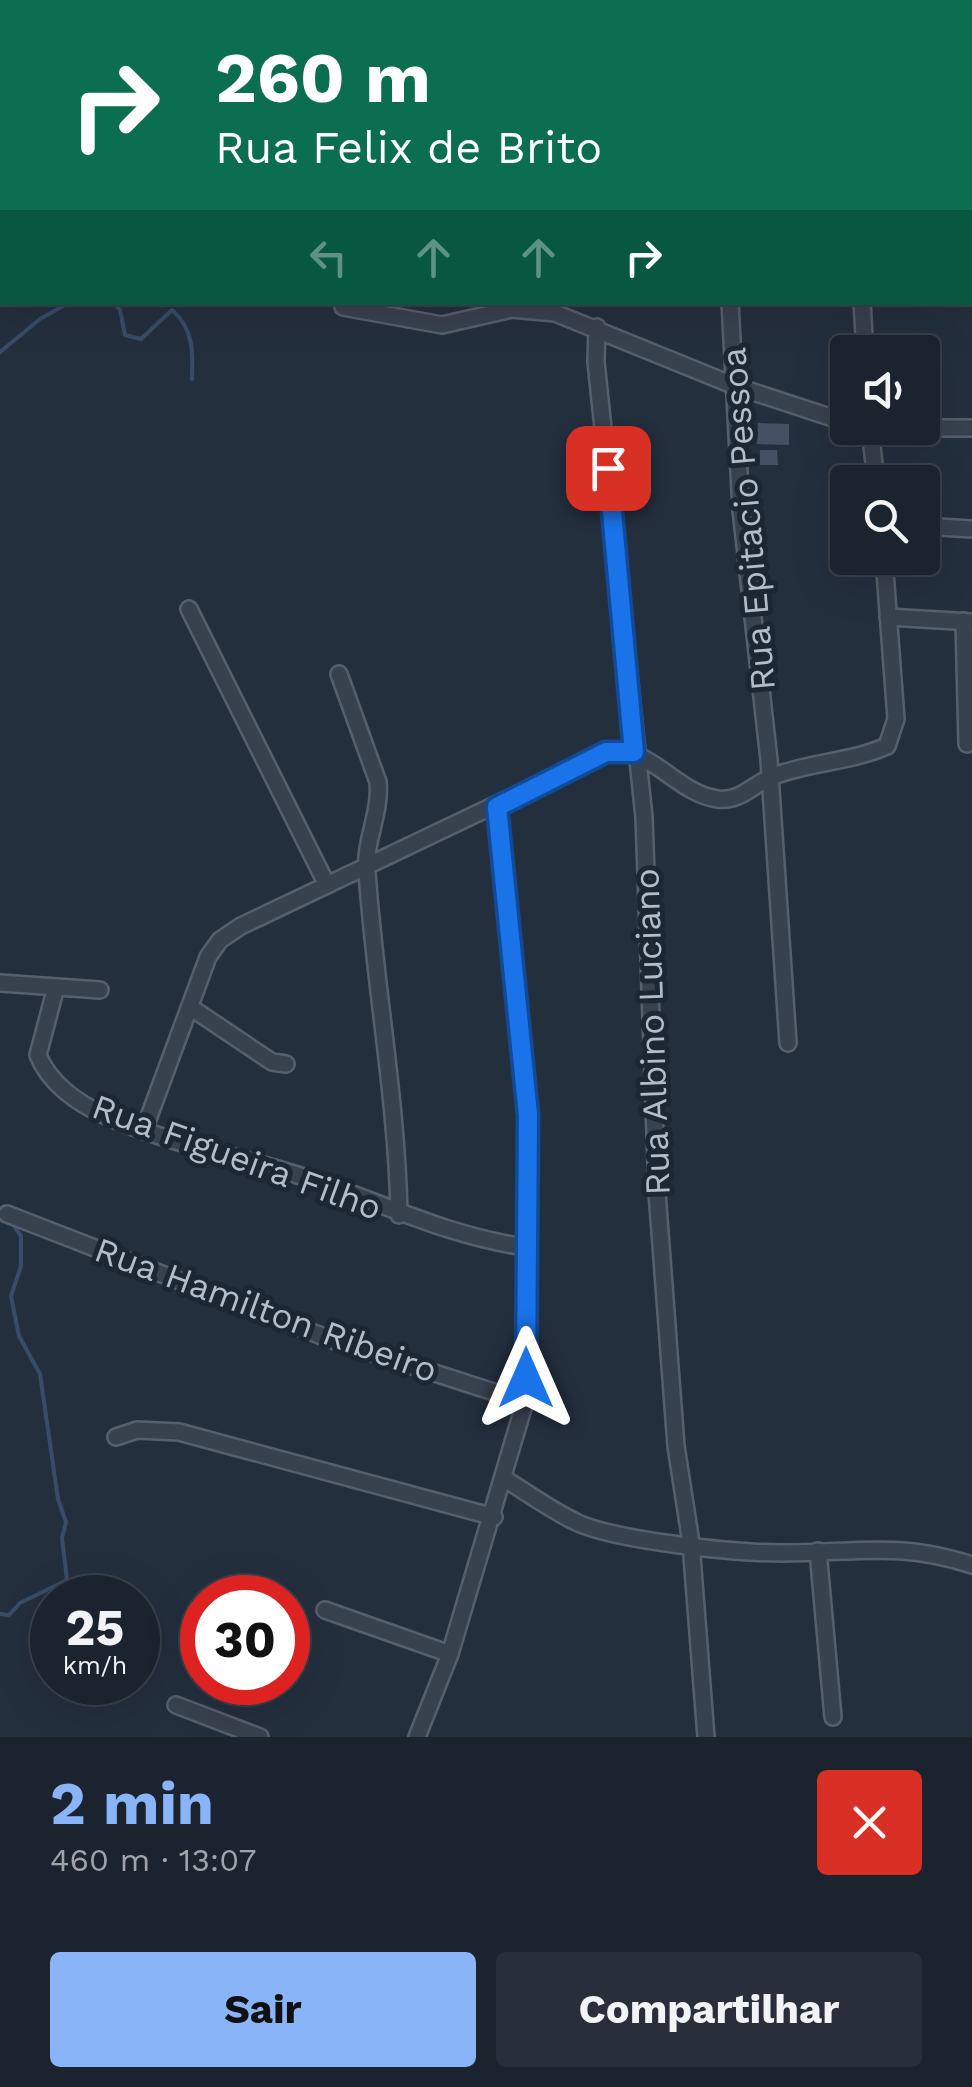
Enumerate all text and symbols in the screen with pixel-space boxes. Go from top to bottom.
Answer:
text: 260 m [215,37,431,119]
icon: right [50,40,180,170]
text: Rua Felix de Brito [215,121,602,174]
icon: left [301,230,356,285]
icon: ahead [406,230,461,285]
icon: ahead [511,230,566,285]
icon: right [616,230,671,285]
map controls [830,335,940,575]
button: sound [830,335,940,445]
street label: Rua Epitacio Pessoa [712,346,784,692]
pin [566,426,651,511]
icon: arrive [581,441,636,496]
button: search [830,465,940,575]
street label: Rua Albino Luciano [625,868,679,1196]
street label: Rua Figueira Filho [87,1085,387,1229]
street label: Rua Hamilton Ribeiro [89,1228,443,1392]
position arrow [474,1326,578,1430]
speed limit sign: 30 [180,1575,310,1705]
text: 25 [66,1598,124,1657]
text: km/h [63,1651,127,1680]
text: 2 min [50,1768,214,1839]
button: close [817,1770,922,1875]
text: 460 m · 13:07 [50,1841,257,1879]
button: Sair [50,1952,476,2067]
button: Compartilhar [496,1952,922,2067]

